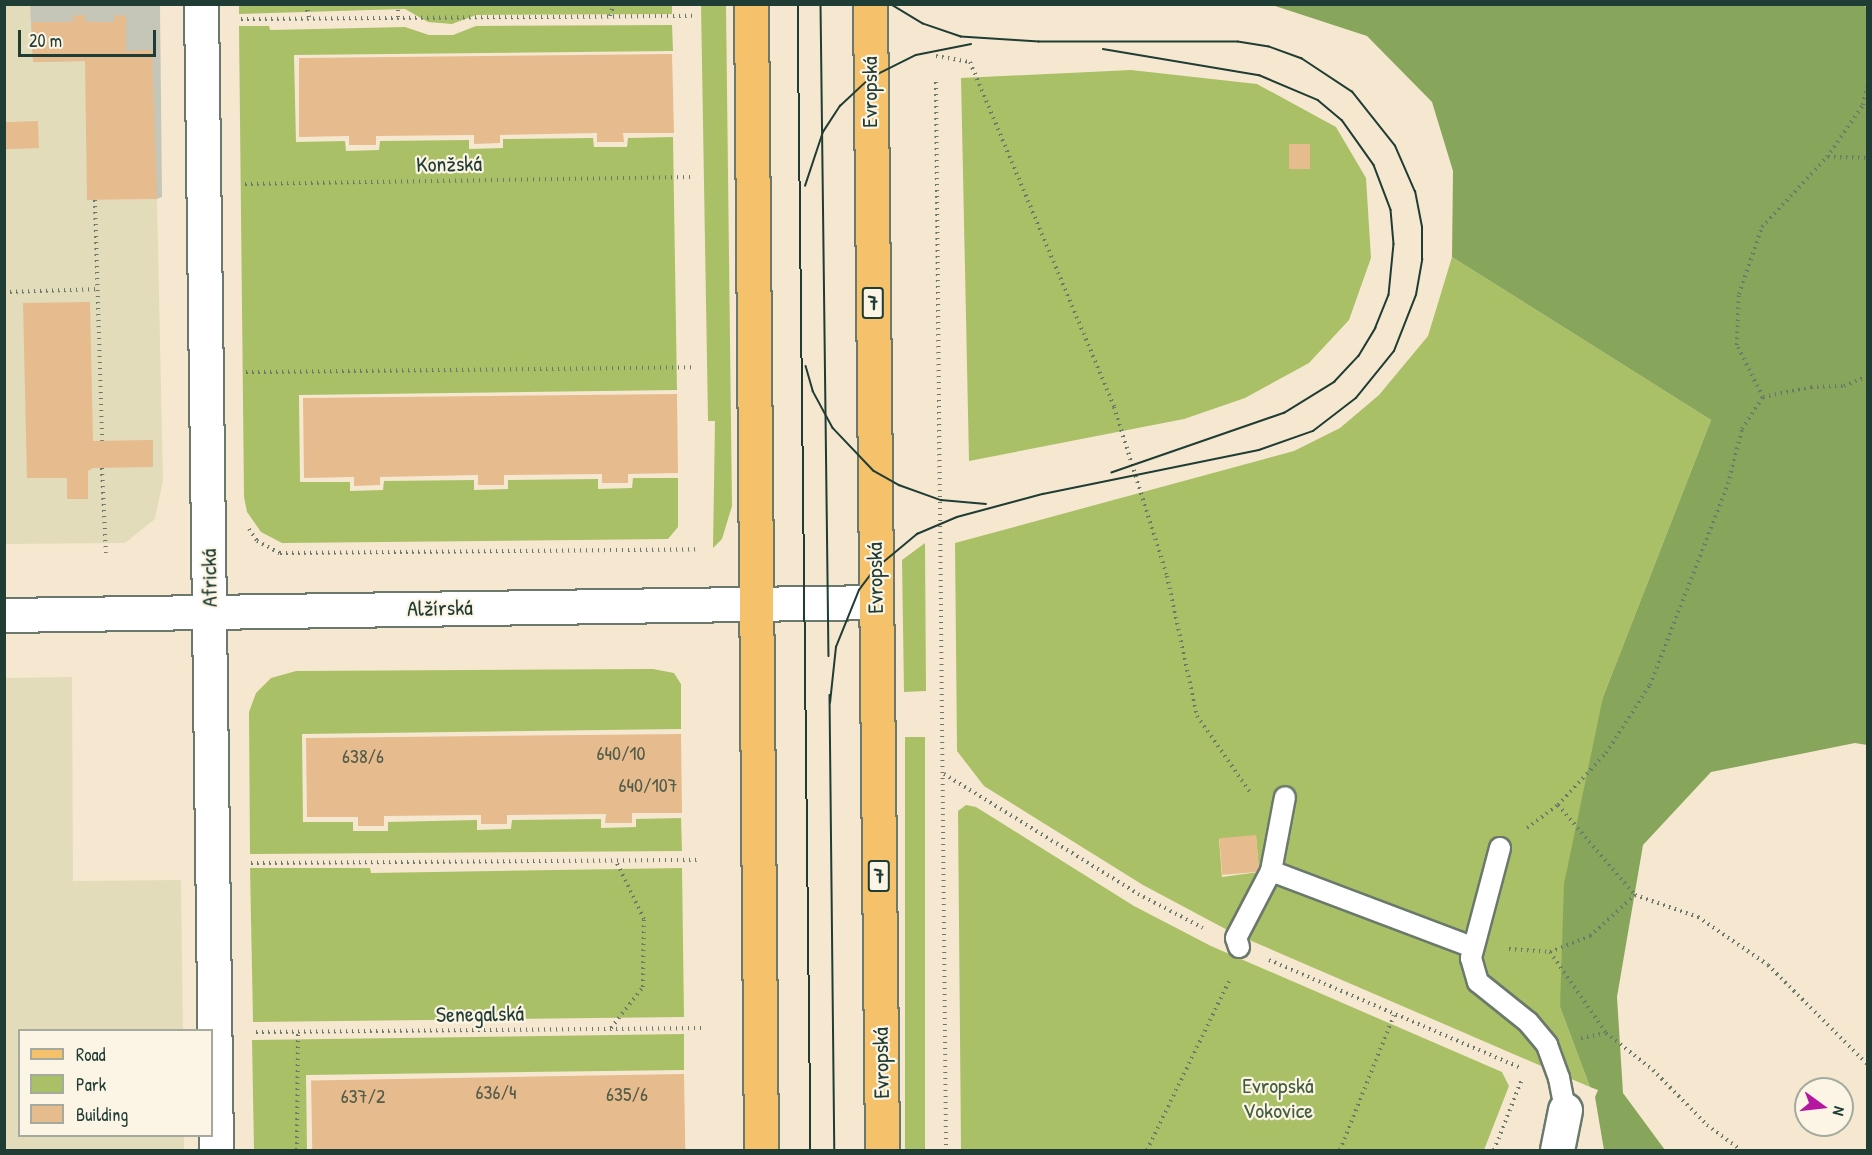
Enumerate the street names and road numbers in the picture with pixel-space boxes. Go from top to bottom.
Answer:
street label: Evropská [857,56,883,128]
street label: Konžská [416,150,482,178]
road number: 7 [861,285,885,321]
street label: Evropská [861,542,889,614]
street label: Africká [195,549,223,607]
street label: Alžírská [407,594,473,622]
road number: 7 [867,858,891,894]
street label: Senegalská [436,1000,524,1028]
street label: Evropská [867,1027,895,1099]

